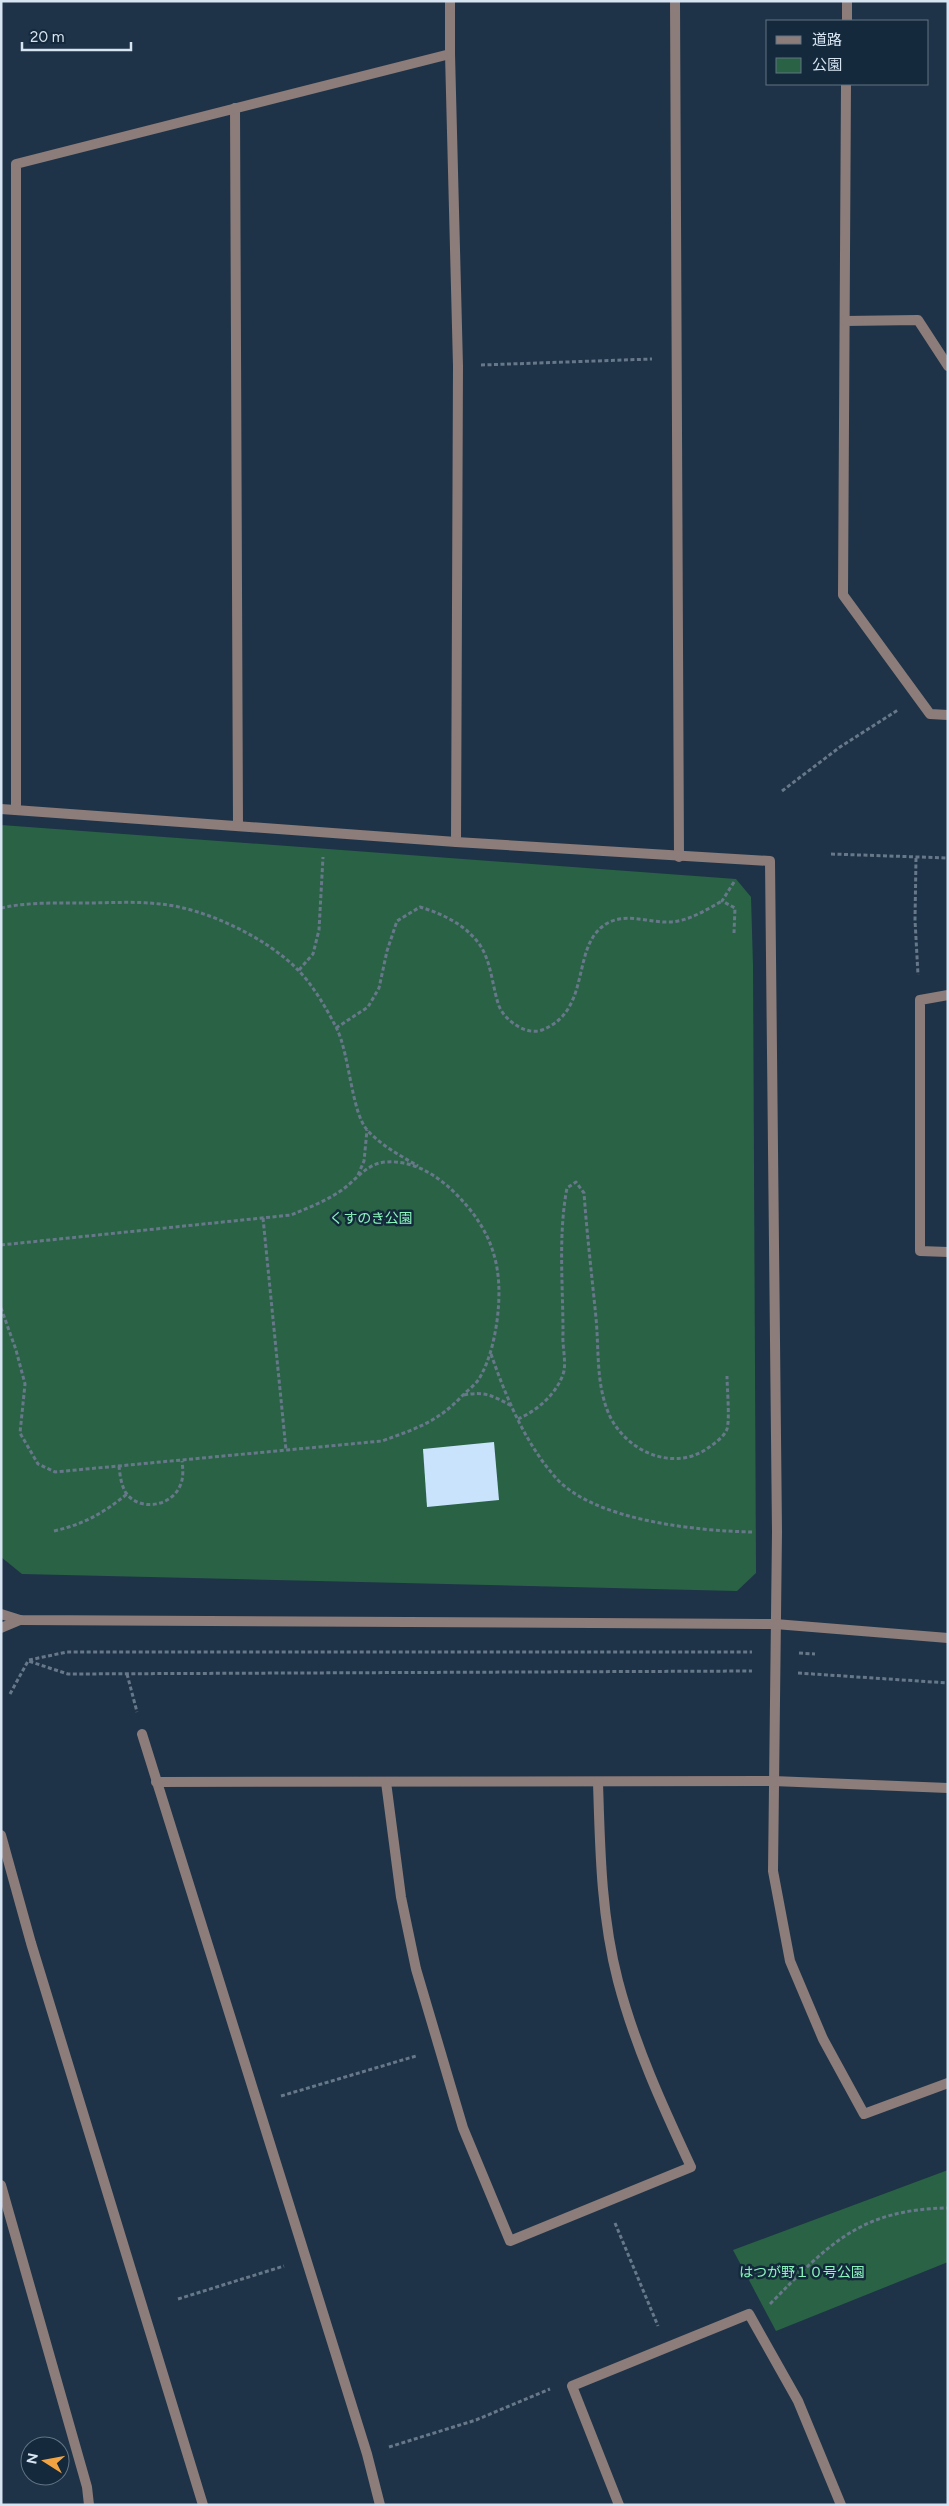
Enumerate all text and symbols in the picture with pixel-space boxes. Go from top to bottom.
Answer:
scale bar [22,20,131,52]
legend [766,20,929,85]
text: 20 m [30,28,64,46]
text: 道路 [812,31,842,49]
text: 公園 [812,56,842,74]
park label: くすのき公園 [329,1210,413,1227]
park label: はつが野１０号公園 [739,2264,865,2281]
north arrow [20,2436,70,2486]
text: N [23,2452,42,2466]

